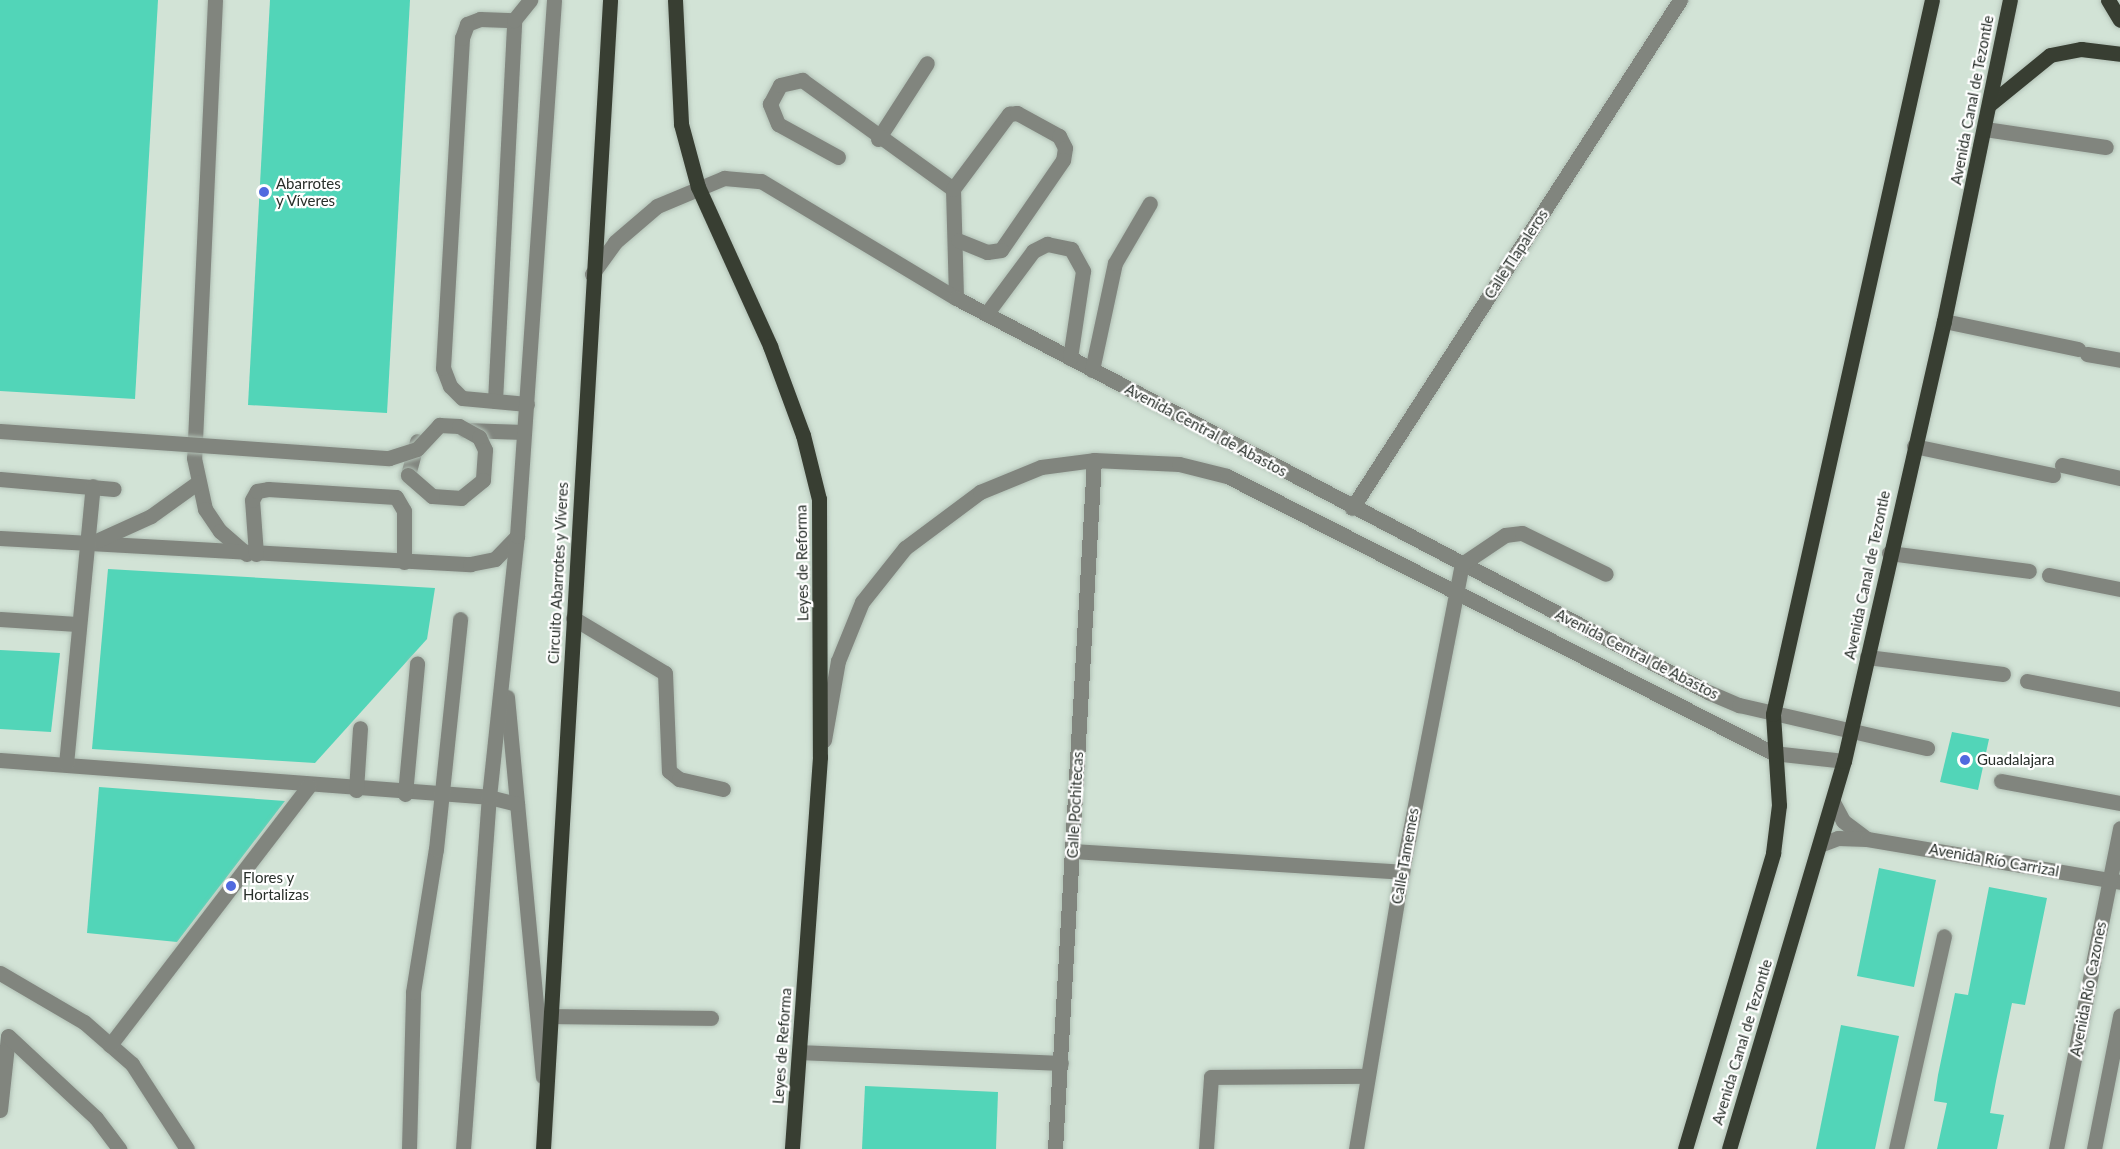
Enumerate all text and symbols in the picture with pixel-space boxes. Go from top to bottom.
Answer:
street label: Avenida Canal de Tezontle [1947,14,1997,186]
place label: Abarrotes y Víveres [276,174,341,209]
marker: Abarrotes y Víveres [257,185,271,199]
street label: Calle Tlapaleros [1480,206,1552,302]
street label: Avenida Central de Abastos [1122,380,1290,480]
street label: Circuito Abarrotes y Víveres [544,481,572,665]
street label: Avenida Canal de Tezontle [1840,489,1894,661]
street label: Leyes de Reforma [792,505,812,621]
street label: Avenida Central de Abastos [1552,605,1722,703]
street label: Calle Pochitecas [1063,751,1087,859]
place label: Guadalajara [1977,751,2054,769]
marker: Guadalajara [1958,753,1972,767]
street label: Calle Tamemes [1388,806,1422,906]
street label: Avenida Río Carrizal [1928,840,2060,880]
place label: Flores y Hortalizas [243,868,309,903]
marker: Flores y Hortalizas [224,879,238,893]
street label: Avenida Río Cazones [2066,920,2110,1058]
street label: Avenida Canal de Tezontle [1708,957,1776,1127]
street label: Leyes de Reforma [769,987,795,1105]

